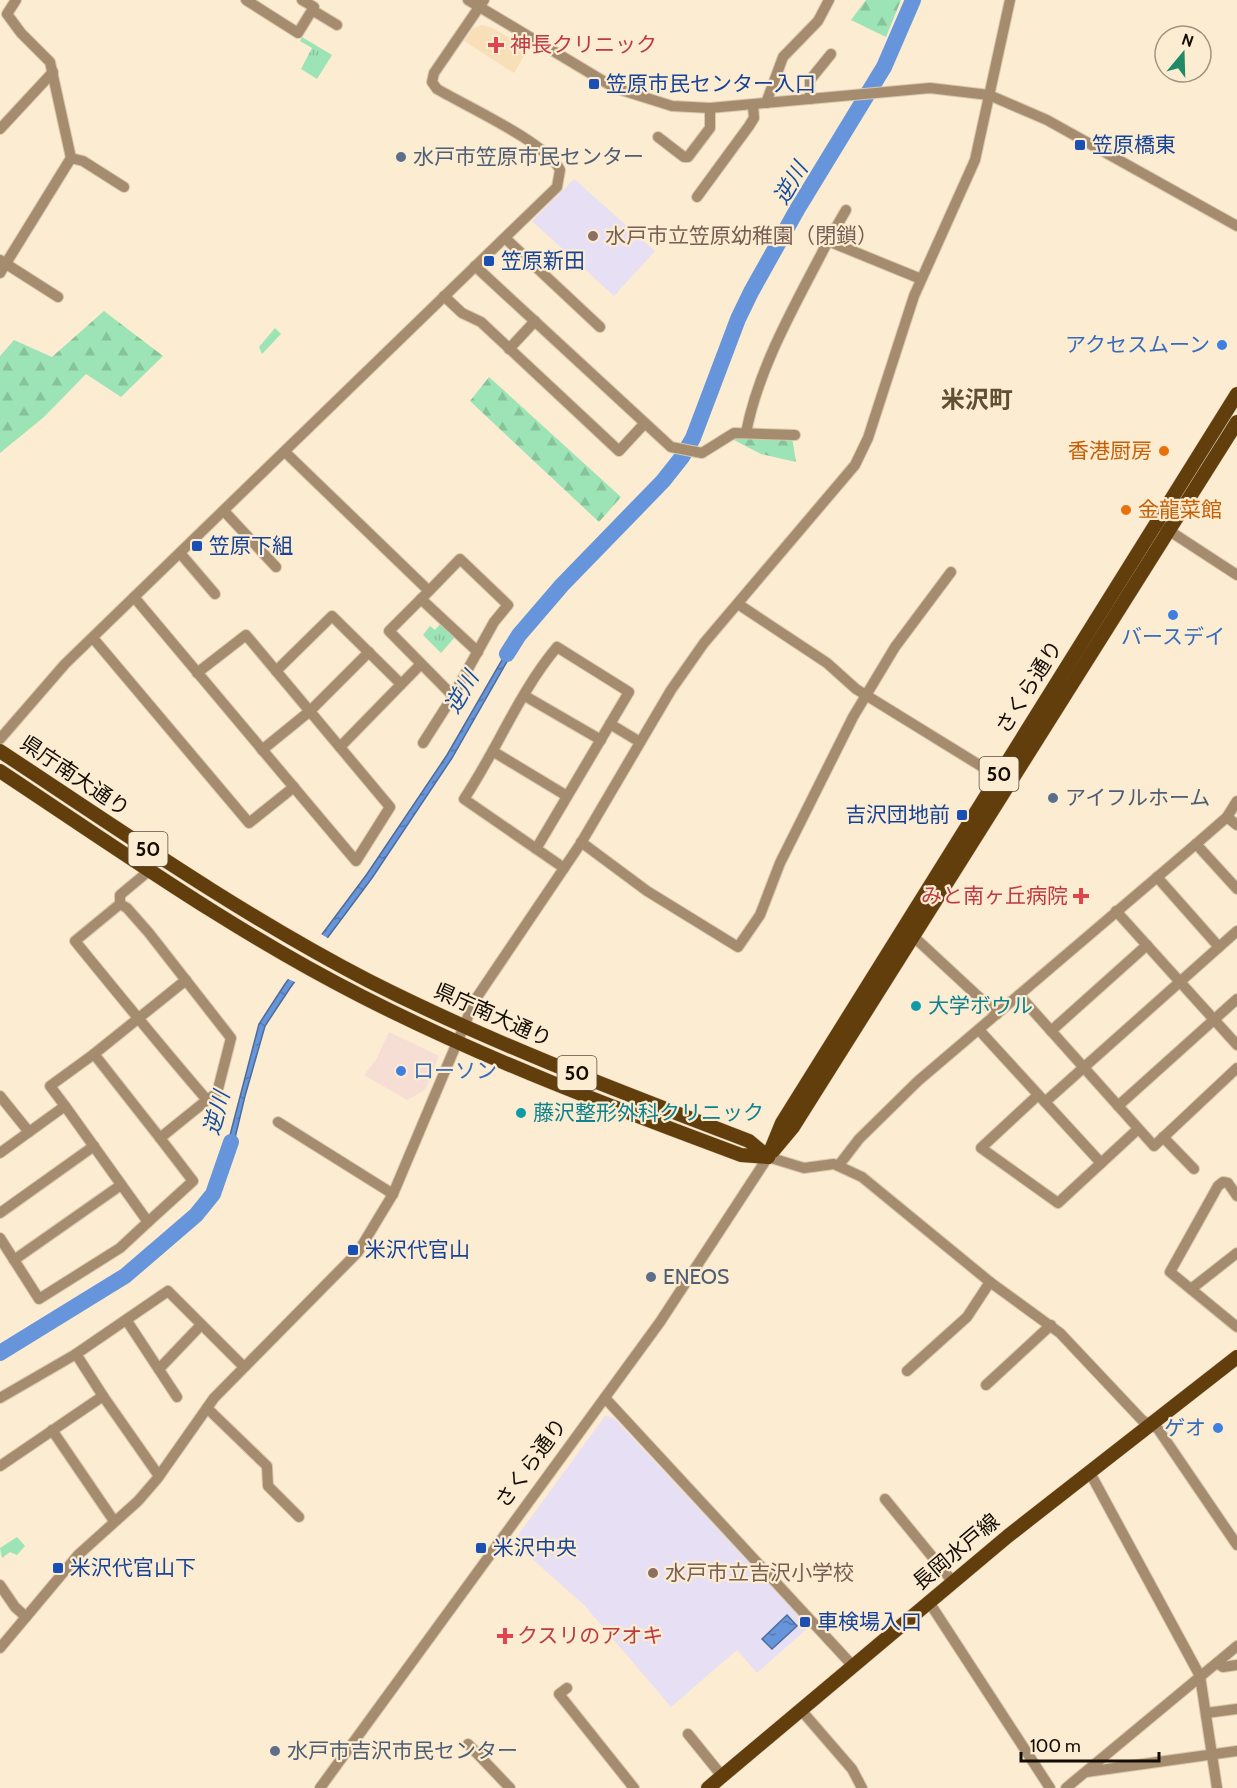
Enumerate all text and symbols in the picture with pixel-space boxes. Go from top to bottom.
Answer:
north arrow [1153,24,1213,84]
text: N [1179,29,1196,51]
place label: 神長クリニック [510,32,657,57]
marker: 神長クリニック [487,36,505,54]
place label: 笠原市民センター入口 [606,71,816,96]
marker: 笠原市民センター入口 [587,77,601,91]
place label: 笠原橋東 [1092,132,1176,157]
marker: 笠原橋東 [1073,138,1087,152]
place label: 水戸市笠原市民センター [413,144,644,169]
marker: 水戸市笠原市民センター [394,150,408,164]
water label: 逆川 [768,156,814,209]
place label: 水戸市立笠原幼稚園（閉鎖） [605,223,878,248]
marker: 水戸市立笠原幼稚園（閉鎖） [586,229,600,243]
place label: 笠原新田 [501,248,585,273]
marker: 笠原新田 [482,254,496,268]
place label: アクセスムーン [1065,332,1210,357]
marker: アクセスムーン [1215,338,1229,352]
district label: 米沢町 [941,385,1013,414]
place label: 香港厨房 [1068,438,1152,463]
marker: 香港厨房 [1157,444,1171,458]
place label: 金龍菜館 [1138,497,1222,522]
marker: 金龍菜館 [1119,503,1133,517]
place label: 笠原下組 [209,533,293,558]
marker: 笠原下組 [190,539,204,553]
marker: バースデイ [1166,608,1180,622]
place label: バースデイ [1121,624,1225,649]
street label: さくら通り [990,636,1067,738]
water label: 逆川 [439,665,485,718]
street label: 県庁南大通り [16,730,134,821]
road number: 50 [980,757,1018,791]
place label: アイフルホーム [1065,785,1210,810]
marker: アイフルホーム [1046,791,1060,805]
place label: 吉沢団地前 [845,802,950,827]
marker: 吉沢団地前 [955,808,969,822]
road number: 50 [128,832,168,866]
place label: みと南ヶ丘病院 [921,883,1068,908]
marker: みと南ヶ丘病院 [1072,887,1090,905]
street label: 県庁南大通り [431,977,556,1052]
place label: 大学ボウル [928,993,1033,1018]
marker: 大学ボウル [909,999,923,1013]
road number: 50 [558,1056,596,1090]
place label: ローソン [413,1058,497,1083]
marker: ローソン [394,1064,408,1078]
water label: 逆川 [198,1086,236,1138]
place label: 藤沢整形外科クリニック [533,1100,764,1125]
marker: 藤沢整形外科クリニック [514,1106,528,1120]
place label: 米沢代官山 [365,1237,470,1262]
marker: 米沢代官山 [346,1243,360,1257]
place label: ENEOS [663,1264,729,1289]
marker: ENEOS [644,1270,658,1284]
street label: さくら通り [490,1413,572,1513]
place label: ゲオ [1164,1415,1206,1440]
marker: ゲオ [1211,1421,1225,1435]
street label: 長岡水戸線 [907,1508,1004,1595]
place label: 米沢中央 [493,1535,577,1560]
marker: 米沢中央 [474,1541,488,1555]
place label: 米沢代官山下 [70,1555,196,1580]
place label: 水戸市立吉沢小学校 [665,1560,854,1585]
marker: 米沢代官山下 [51,1561,65,1575]
marker: 水戸市立吉沢小学校 [646,1566,660,1580]
place label: 車検場入口 [817,1609,922,1634]
marker: 車検場入口 [798,1615,812,1629]
place label: クスリのアオキ [517,1623,663,1648]
marker: クスリのアオキ [498,1629,512,1643]
scale bar [1021,1725,1159,1763]
text: 100 m [1030,1735,1081,1757]
place label: 水戸市吉沢市民センター [287,1738,518,1763]
marker: 水戸市吉沢市民センター [268,1744,282,1758]

